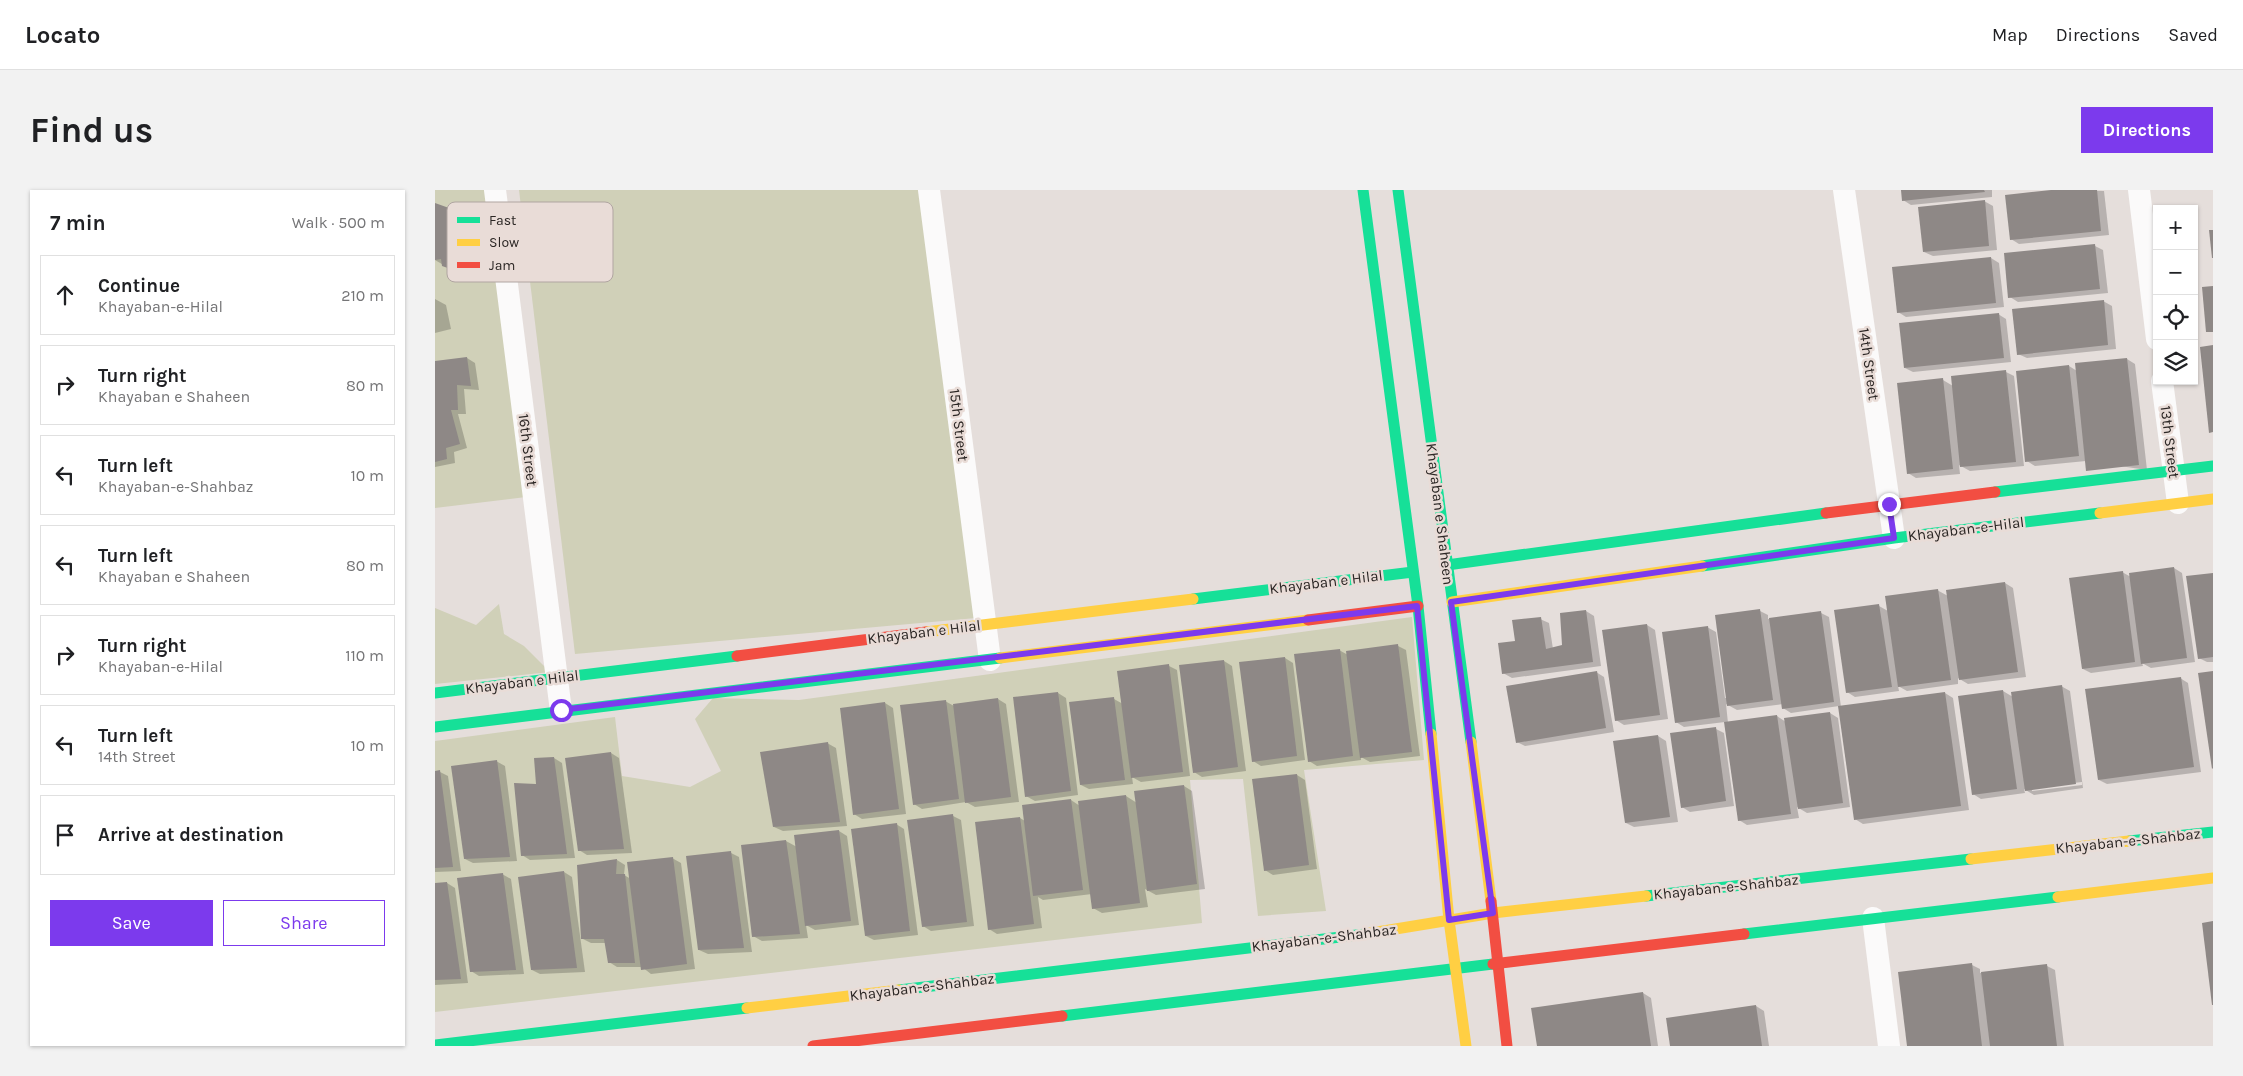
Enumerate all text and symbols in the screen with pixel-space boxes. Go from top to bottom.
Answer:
text: Locato [25,21,100,49]
text: Map [1992,24,2028,46]
text: Directions [2056,24,2140,46]
text: Saved [2168,24,2218,46]
button: Directions [2081,107,2213,153]
text: Find us [30,110,153,151]
legend [447,202,613,282]
map controls [2153,205,2198,385]
button: + [2153,205,2198,250]
text: 7 min [50,211,106,235]
text: Fast [489,212,516,229]
text: Walk · 500 m [292,213,385,232]
text: Slow [489,234,519,251]
button: − [2153,250,2198,295]
text: Jam [489,257,515,274]
text: Continue [98,275,180,297]
icon: ahead [51,281,79,309]
text: 210 m [341,286,384,305]
button: locate [2153,295,2198,340]
text: Khayaban-e-Hilal [98,297,223,316]
street label: 14th Street [1855,327,1883,402]
button: layers [2153,340,2198,385]
text: Turn right [98,365,187,387]
icon: right [51,371,79,399]
text: 80 m [346,376,384,395]
text: Khayaban e Shaheen [98,387,250,406]
street label: 15th Street [946,388,972,463]
street label: 13th Street [2157,405,2183,480]
street label: 16th Street [515,413,541,488]
street label: Khayaban e Shaheen [1422,442,1458,586]
text: Turn left [98,455,173,477]
icon: left [51,461,79,489]
text: 10 m [350,466,384,485]
text: Khayaban-e-Shahbaz [98,477,253,496]
route end [1878,493,1901,516]
street label: Khayaban-e-Hilal [1907,513,2025,545]
text: Turn left [98,545,173,567]
icon: left [51,551,79,579]
text: 80 m [346,556,384,575]
street label: Khayaban e Hilal [1268,566,1384,598]
text: Khayaban e Shaheen [98,567,250,586]
street label: Khayaban e Hilal [866,616,982,648]
text: Turn right [98,635,187,657]
icon: right [51,641,79,669]
text: 110 m [345,646,384,665]
text: Khayaban-e-Hilal [98,657,223,676]
street label: Khayaban e Hilal [464,666,580,698]
route start [550,699,573,722]
text: Turn left [98,725,173,747]
icon: left [51,731,79,759]
text: 10 m [350,736,384,755]
text: 14th Street [98,747,176,766]
icon: arrive [51,821,79,849]
text: Arrive at destination [98,824,284,846]
street label: Khayaban-e-Shahbaz [2055,824,2201,858]
street label: Khayaban-e-Shahbaz [1653,870,1799,904]
button: Save [50,900,213,946]
button: Share [223,900,385,946]
street label: Khayaban-e-Shahbaz [1251,920,1397,956]
street label: Khayaban-e-Shahbaz [849,969,995,1005]

